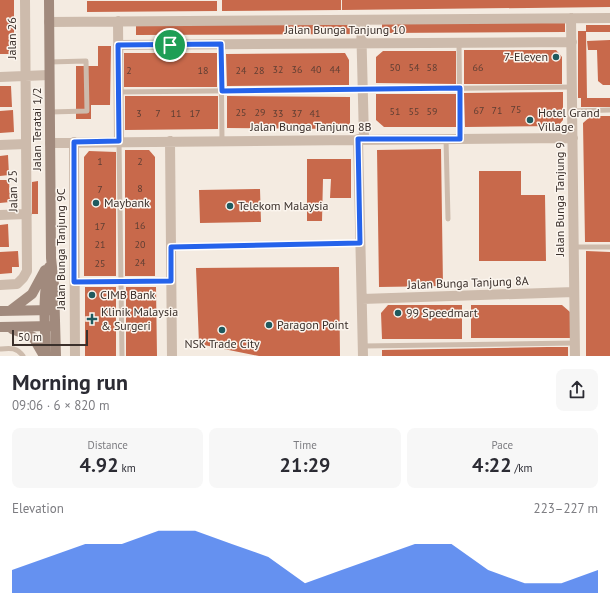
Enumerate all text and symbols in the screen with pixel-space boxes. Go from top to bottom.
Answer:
street label: Jalan 26 [4,17,19,60]
street label: Jalan Bunga Tanjung 10 [284,22,406,37]
pin [153,28,187,62]
icon: arrive [159,34,181,56]
place label: 7-Eleven [504,49,548,64]
marker: 7-Eleven [551,52,561,62]
house number: 50 [390,61,401,74]
house number: 54 [409,61,420,74]
house number: 58 [427,61,437,74]
house number: 66 [473,61,483,74]
house number: 32 [273,63,283,76]
house number: 36 [292,63,302,76]
house number: 40 [311,63,322,76]
house number: 44 [330,63,341,76]
house number: 2 [126,64,132,77]
house number: 18 [198,64,208,77]
house number: 24 [236,64,247,77]
house number: 28 [254,64,264,77]
street label: Jalan Teratai 1/2 [29,87,44,172]
house number: 75 [511,103,521,116]
house number: 67 [474,104,484,117]
house number: 71 [492,104,502,117]
house number: 51 [390,105,400,118]
house number: 55 [409,105,419,118]
house number: 59 [427,105,437,118]
place label: Hotel Grand Village [537,105,600,134]
house number: 25 [236,106,246,119]
house number: 29 [255,106,265,119]
house number: 3 [136,107,142,120]
house number: 7 [155,107,161,120]
house number: 11 [171,107,181,120]
house number: 17 [190,107,200,120]
house number: 33 [273,107,283,120]
house number: 37 [292,107,302,120]
house number: 41 [310,107,320,120]
marker: Hotel Grand Village [525,115,535,125]
street label: Jalan Bunga Tanjung 8B [249,119,372,134]
street label: Jalan Bunga Tanjung 9 [552,142,567,257]
house number: 1 [97,155,103,168]
house number: 2 [137,155,143,168]
street label: Jalan 25 [5,170,20,213]
house number: 8 [137,182,143,195]
house number: 7 [97,183,103,196]
street label: Jalan Bunga Tanjung 9C [53,188,68,311]
place label: Maybank [104,195,150,210]
marker: Maybank [91,198,101,208]
place label: Telekom Malaysia [238,198,329,213]
marker: Telekom Malaysia [225,201,235,211]
house number: 16 [135,219,145,232]
house number: 17 [95,220,105,233]
house number: 21 [95,238,105,251]
house number: 20 [135,238,146,251]
house number: 24 [135,256,146,269]
house number: 25 [95,257,105,270]
street label: Jalan Bunga Tanjung 8A [406,273,529,292]
place label: CIMB Bank [100,287,156,302]
marker: CIMB Bank [87,290,97,300]
place label: Klinik Malaysia & Surgeri [101,304,178,333]
place label: 99 Speedmart [406,305,478,320]
marker: 99 Speedmart [393,308,403,318]
marker: Klinik Malaysia & Surgeri [86,313,98,325]
place label: Paragon Point [277,317,348,332]
marker: Paragon Point [264,320,274,330]
marker: NSK Trade City [217,325,227,335]
scale bar [12,328,88,347]
text: 50 m [18,330,42,344]
place label: NSK Trade City [184,336,260,351]
text: Morning run [12,368,128,396]
button: share [556,369,598,411]
text: 09:06 · 6 × 820 m [12,397,109,414]
text: Distance [88,438,128,452]
text: Time [293,438,317,452]
text: Pace [492,438,513,452]
text: 4.92 [80,452,119,478]
text: 21:29 [280,452,330,478]
text: 4:22 [472,452,512,478]
text: km [119,461,136,475]
text: /km [512,461,533,475]
text: Elevation [12,500,64,517]
text: 223–227 m [534,500,598,517]

